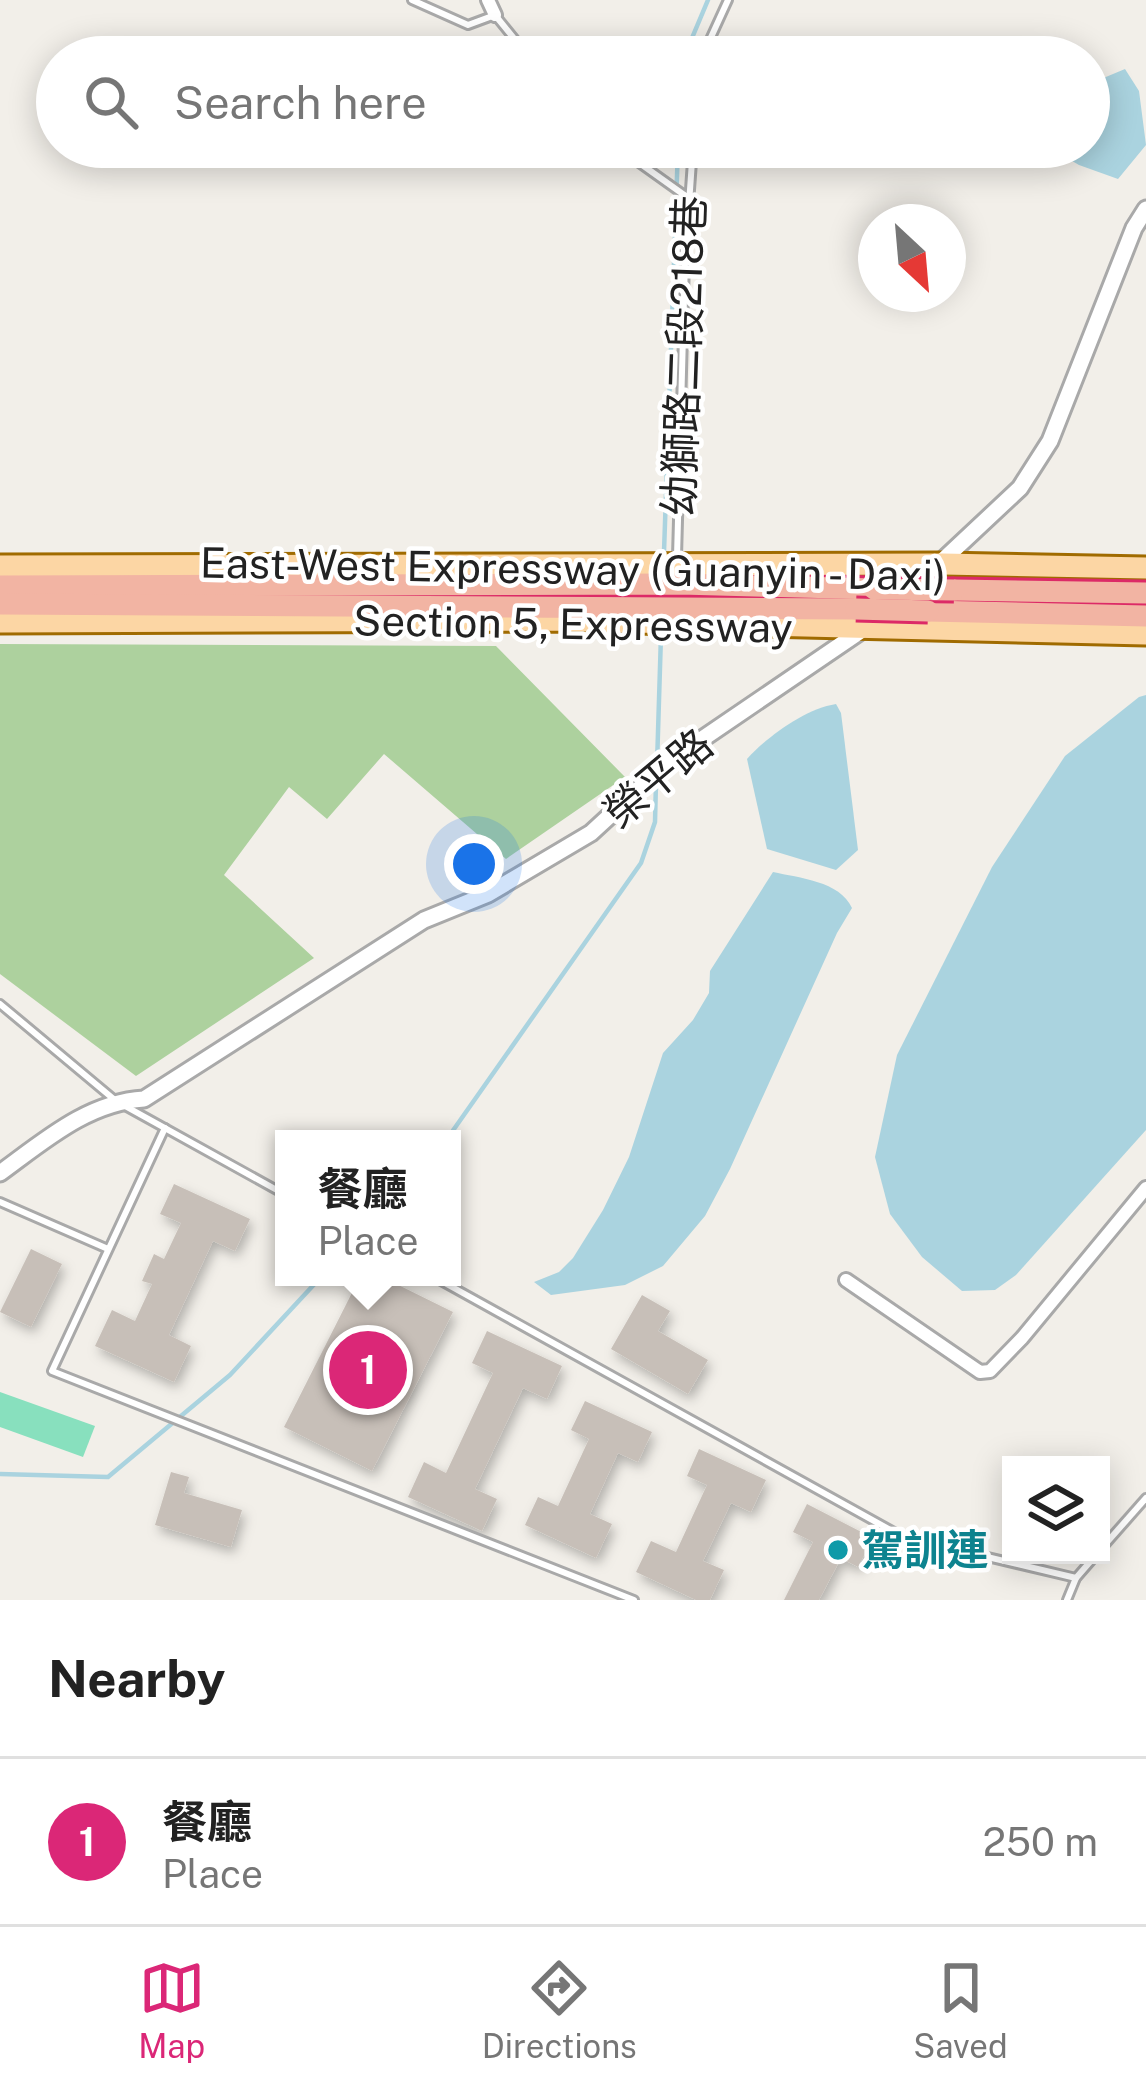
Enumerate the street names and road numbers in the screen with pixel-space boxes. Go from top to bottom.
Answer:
street label: 幼獅路二段218巷 [653,195,714,517]
street label: East-West Expressway (Guanyin - Daxi) [200,537,946,600]
street label: Section 5, Expressway [353,595,793,652]
street label: 榮平路 [594,718,722,837]

